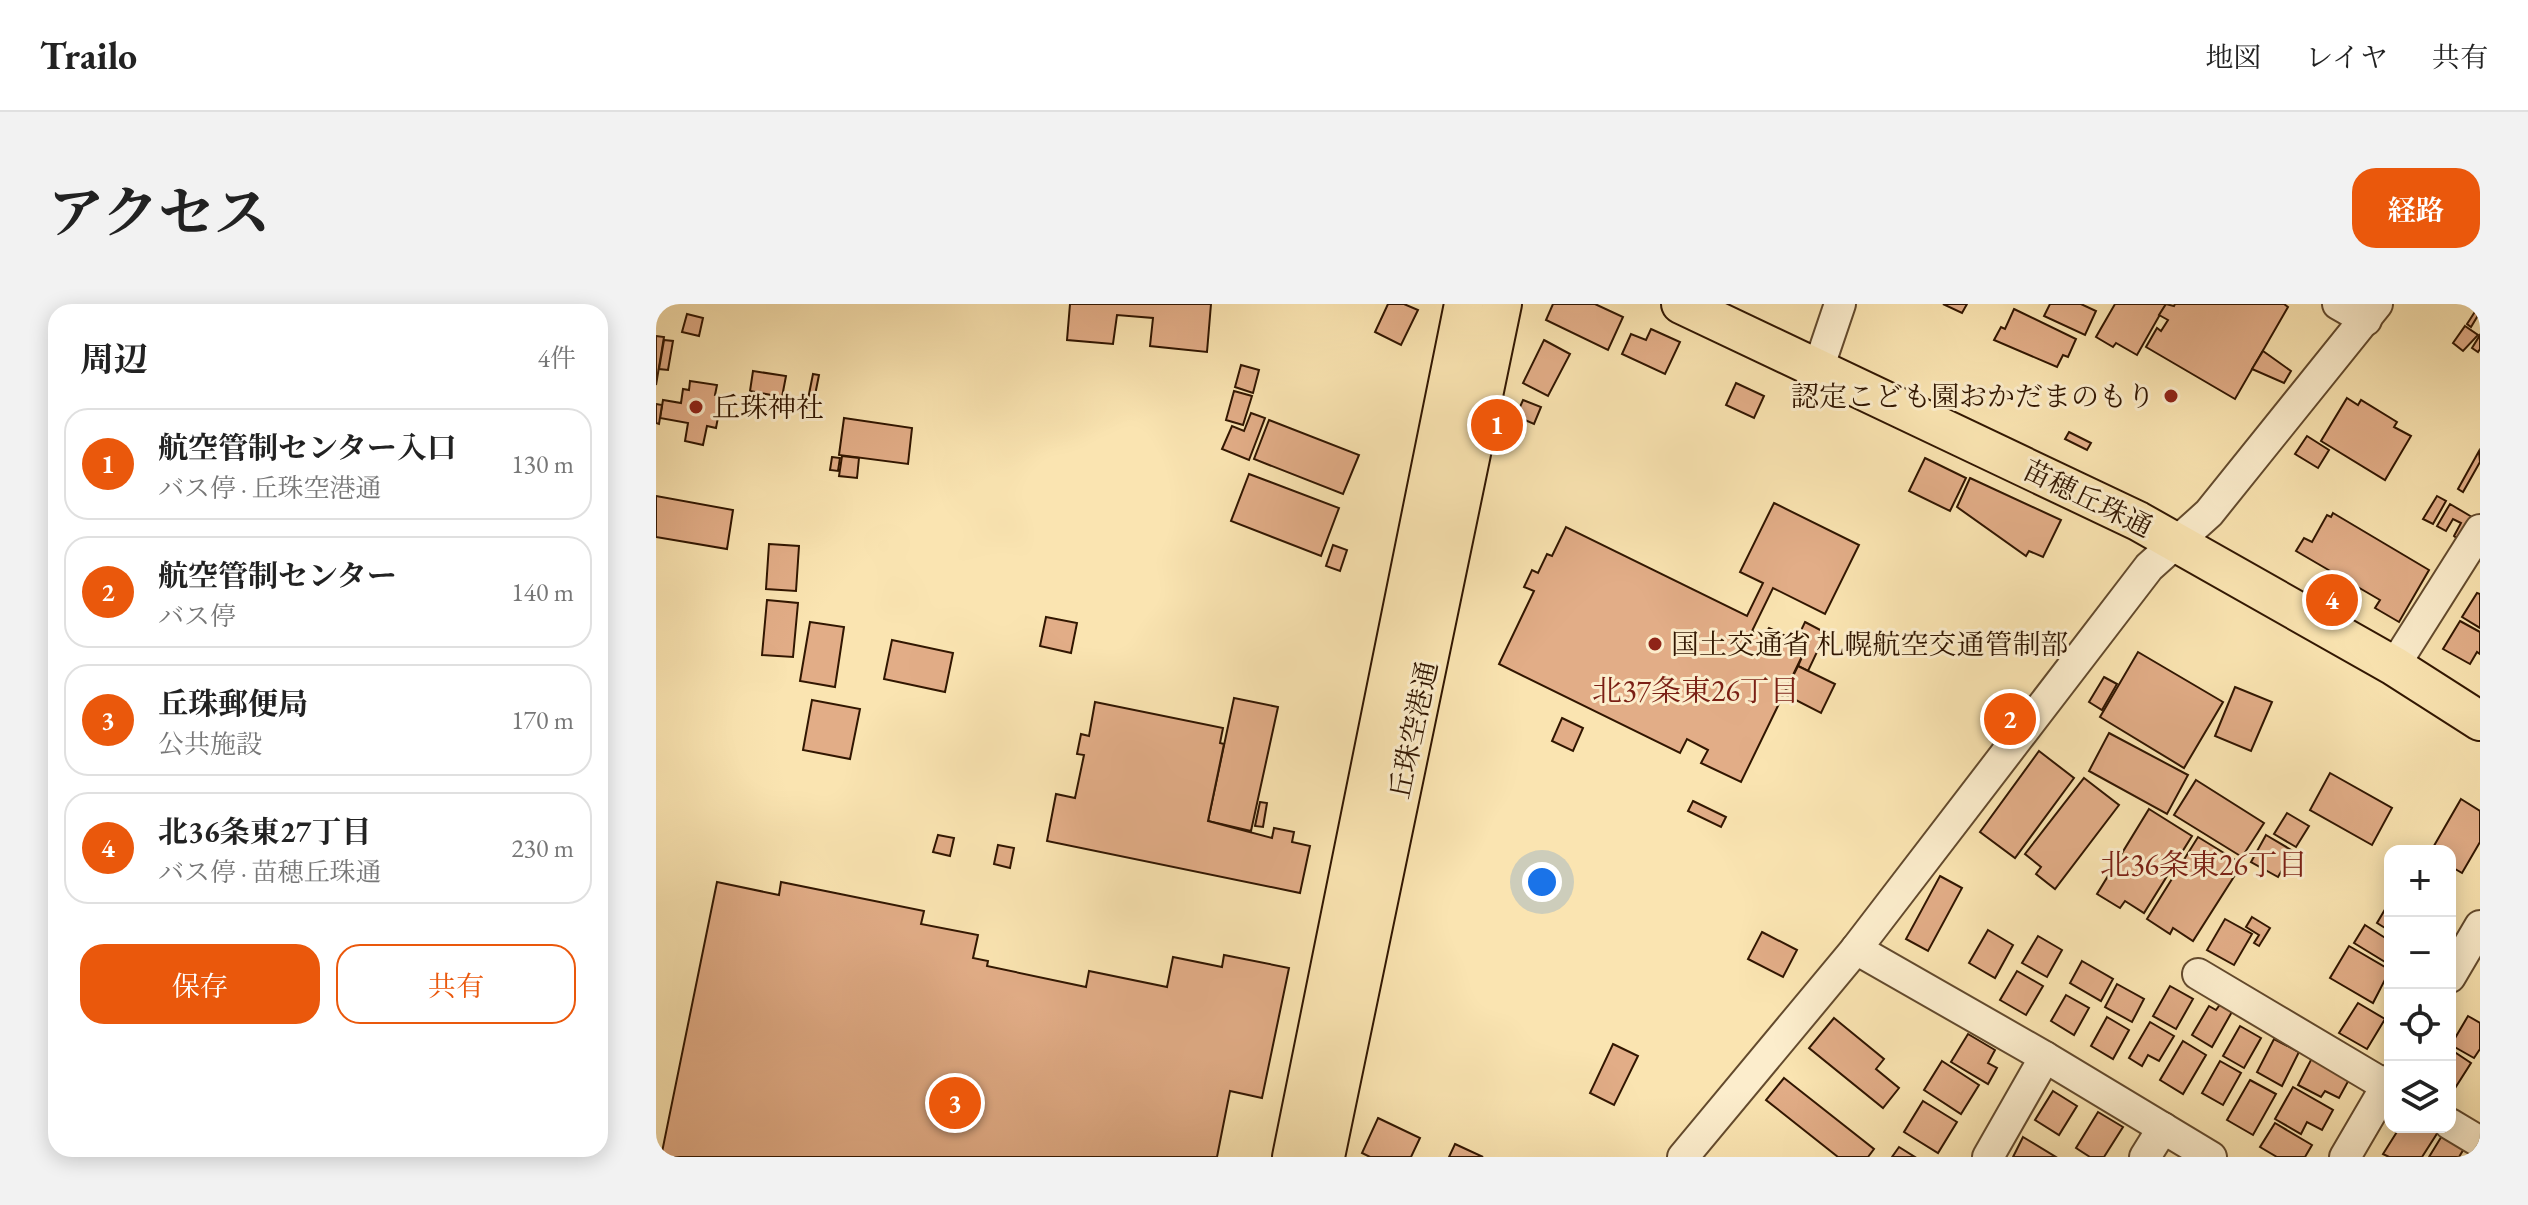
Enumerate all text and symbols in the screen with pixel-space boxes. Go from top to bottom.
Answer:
text: Trailo [40,31,137,80]
text: 地図 [2205,39,2261,75]
text: レイヤ [2305,39,2388,75]
text: 共有 [2432,39,2488,75]
button: 経路 [2352,168,2480,248]
text: アクセス [48,176,270,249]
text: 周辺 [80,337,148,381]
text: 4件 [538,341,576,375]
place label: 認定こども園おかだまのもり [1791,378,2155,414]
marker: 認定こども園おかだまのもり [2162,387,2180,405]
place label: 丘珠神社 [712,389,824,425]
pin: 1 [1471,395,1523,455]
marker: 丘珠神社 [687,398,705,416]
text: 航空管制センター入口 [158,428,457,467]
text: 1 [101,447,115,481]
text: 130 m [511,447,574,481]
street label: 苗穂丘珠通 [2017,451,2159,545]
text: バス停 · 丘珠空港通 [158,471,382,505]
text: 航空管制センター [158,556,397,595]
pin: 4 [2306,570,2358,630]
text: 2 [101,575,115,609]
text: 140 m [511,575,574,609]
text: バス停 [158,599,236,633]
place label: 国土交通省 札幌航空交通管制部 [1671,626,2069,662]
marker: 国土交通省 札幌航空交通管制部 [1646,635,1664,653]
street label: 丘珠空港通 [1381,658,1445,802]
district label: 北37条東26丁目 [1592,671,1800,710]
text: 丘珠郵便局 [158,684,308,723]
pin: 2 [1984,689,2036,749]
text: 3 [101,703,115,737]
text: 170 m [511,703,574,737]
text: 公共施設 [158,727,262,761]
text: 北36条東27丁目 [158,812,371,851]
text: 4 [101,831,115,865]
text: 230 m [511,831,574,865]
district label: 北36条東26丁目 [2100,845,2308,884]
map controls [2384,845,2456,1133]
button: + [2384,845,2456,917]
text: バス停 · 苗穂丘珠通 [158,855,382,889]
your location [1522,862,1562,902]
button: − [2384,917,2456,989]
button: 保存 [80,944,320,1024]
button: 共有 [336,944,576,1024]
button: locate [2384,989,2456,1061]
button: layers [2384,1061,2456,1133]
pin: 3 [929,1073,981,1133]

